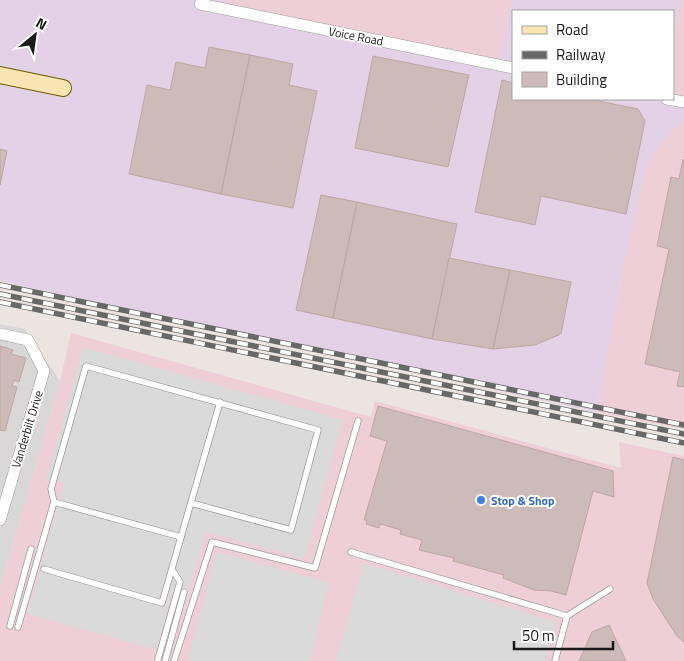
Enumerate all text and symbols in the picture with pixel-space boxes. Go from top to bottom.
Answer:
north arrow [10,10,60,60]
legend [512,10,674,100]
text: N [32,12,51,35]
text: Road [556,18,588,41]
street label: Voice Road [327,21,385,51]
text: Railway [556,43,606,66]
text: Building [556,68,607,91]
street label: Vanderbilt Drive [6,388,48,470]
place label: Stop & Shop [491,491,555,510]
marker: Stop & Shop [475,494,487,506]
scale bar [514,618,613,650]
text: 50 m [522,624,555,647]

